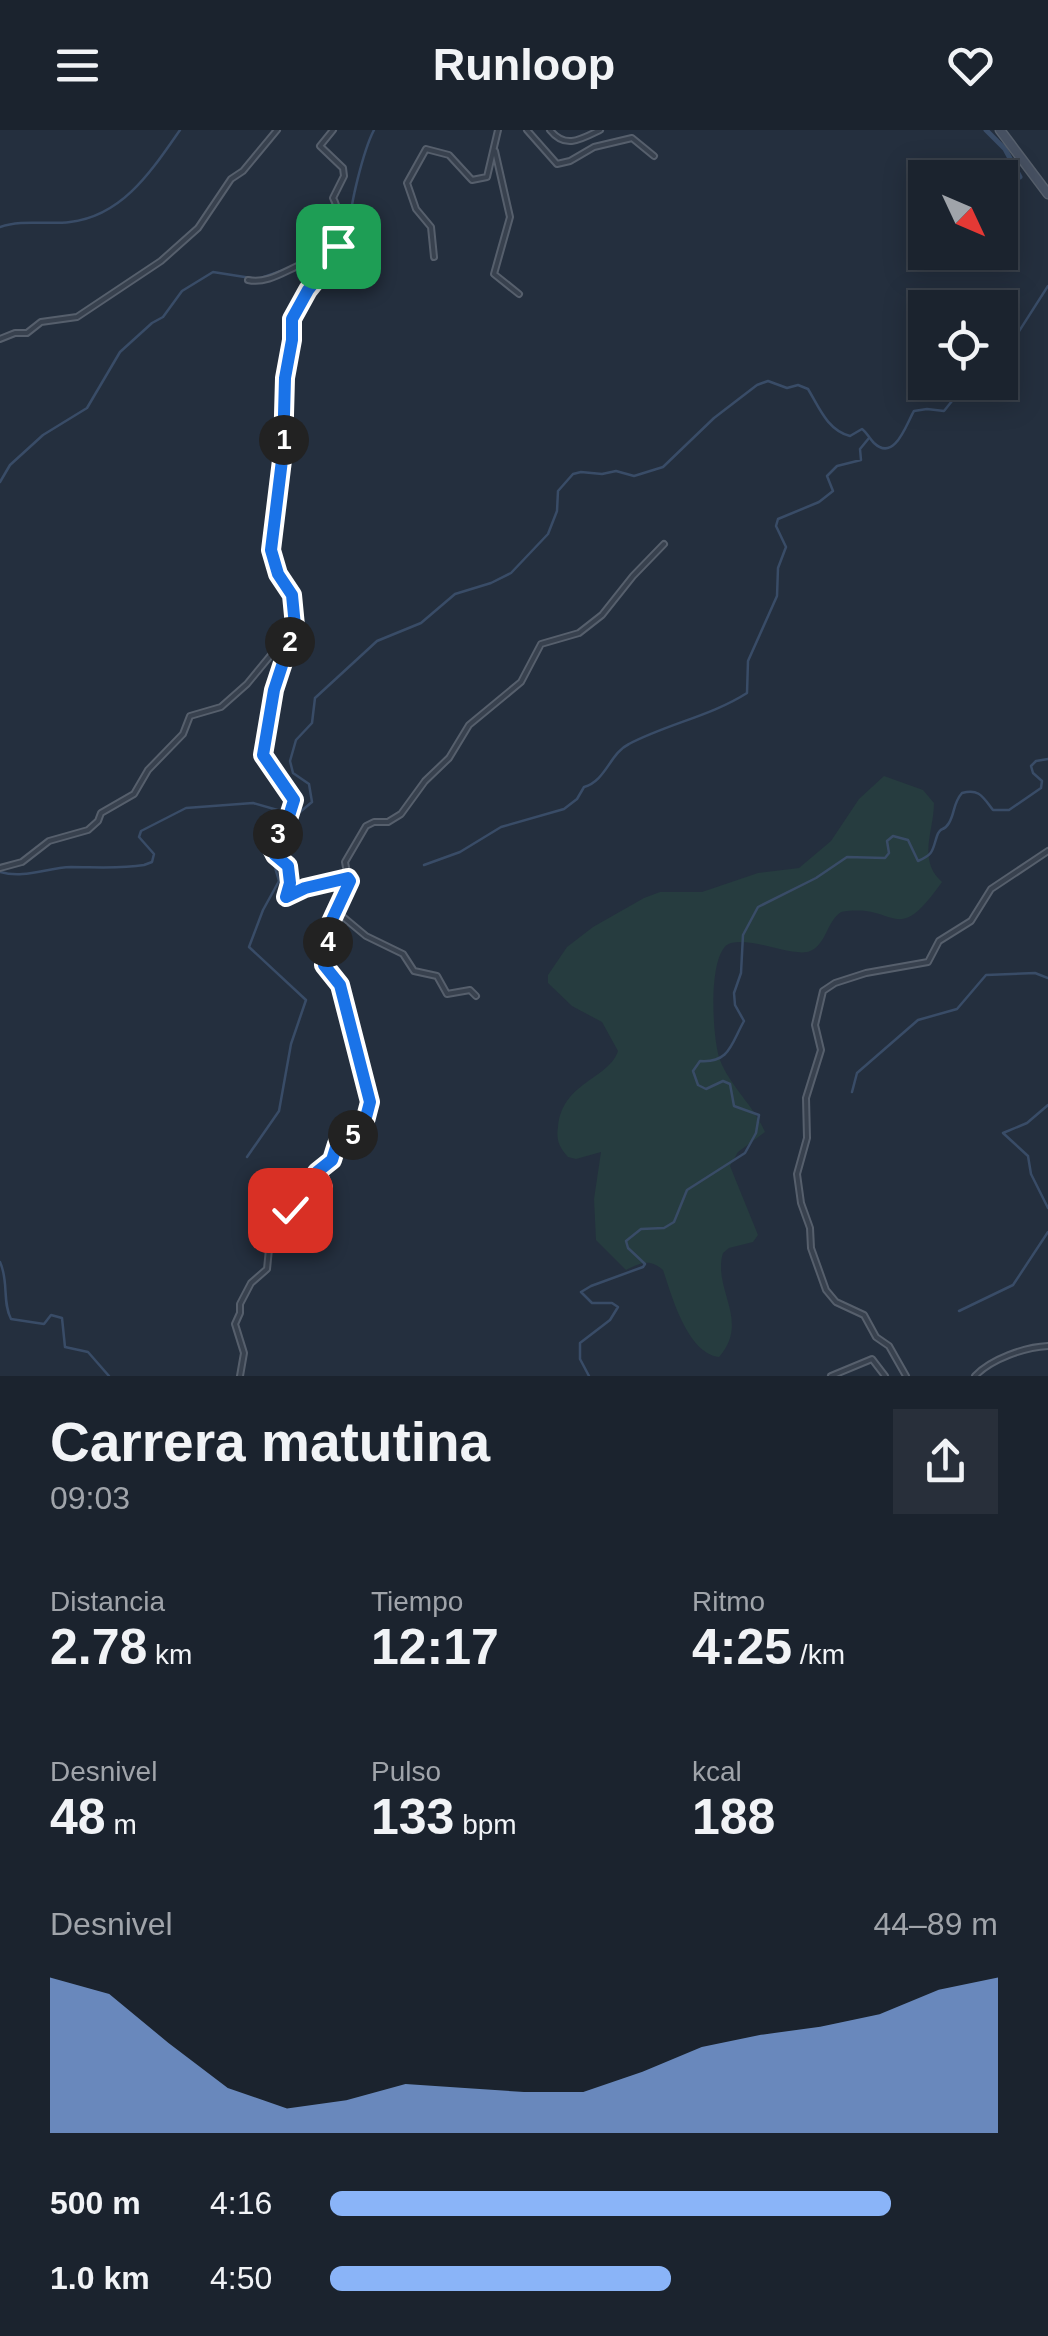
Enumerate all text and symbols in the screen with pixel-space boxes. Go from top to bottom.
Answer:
icon: menu [50,38,105,93]
icon: heart [943,38,998,93]
text: Runloop [433,39,615,90]
north arrow [908,160,1018,270]
map controls [908,160,1018,400]
pin [296,204,381,289]
icon: arrive [311,219,366,274]
button: locate [908,290,1018,400]
pin: 1 [259,415,309,465]
text: 1 [276,424,292,455]
pin: 2 [265,617,315,667]
text: 2 [282,626,298,657]
pin: 3 [253,809,303,859]
text: 3 [270,818,286,849]
pin: 4 [303,917,353,967]
text: 4 [320,926,336,957]
pin: 5 [328,1110,378,1160]
text: 5 [345,1119,361,1150]
pin [248,1168,333,1253]
icon: check [263,1183,318,1238]
button: share [893,1409,998,1514]
text: Carrera matutina [50,1411,490,1473]
text: 09:03 [50,1480,130,1516]
text: Distancia [50,1586,165,1617]
text: Tiempo [371,1586,463,1617]
text: Ritmo [692,1586,765,1617]
text: 2.78 [50,1619,147,1675]
text: 12:17 [371,1619,499,1675]
text: 4:25 [692,1619,792,1675]
text: km [147,1639,192,1670]
text: /km [792,1639,845,1670]
text: Desnivel [50,1756,157,1787]
text: Pulso [371,1756,441,1787]
text: kcal [692,1756,742,1787]
text: 48 [50,1789,106,1845]
text: 133 [371,1789,454,1845]
text: 188 [692,1789,775,1845]
text: m [106,1809,137,1840]
text: bpm [454,1809,517,1840]
text: Desnivel [50,1906,173,1942]
text: 44–89 m [873,1906,998,1942]
text: 500 m [50,2185,141,2221]
text: 4:16 [210,2185,272,2221]
text: 1.0 km [50,2260,150,2296]
text: 4:50 [210,2260,272,2296]

